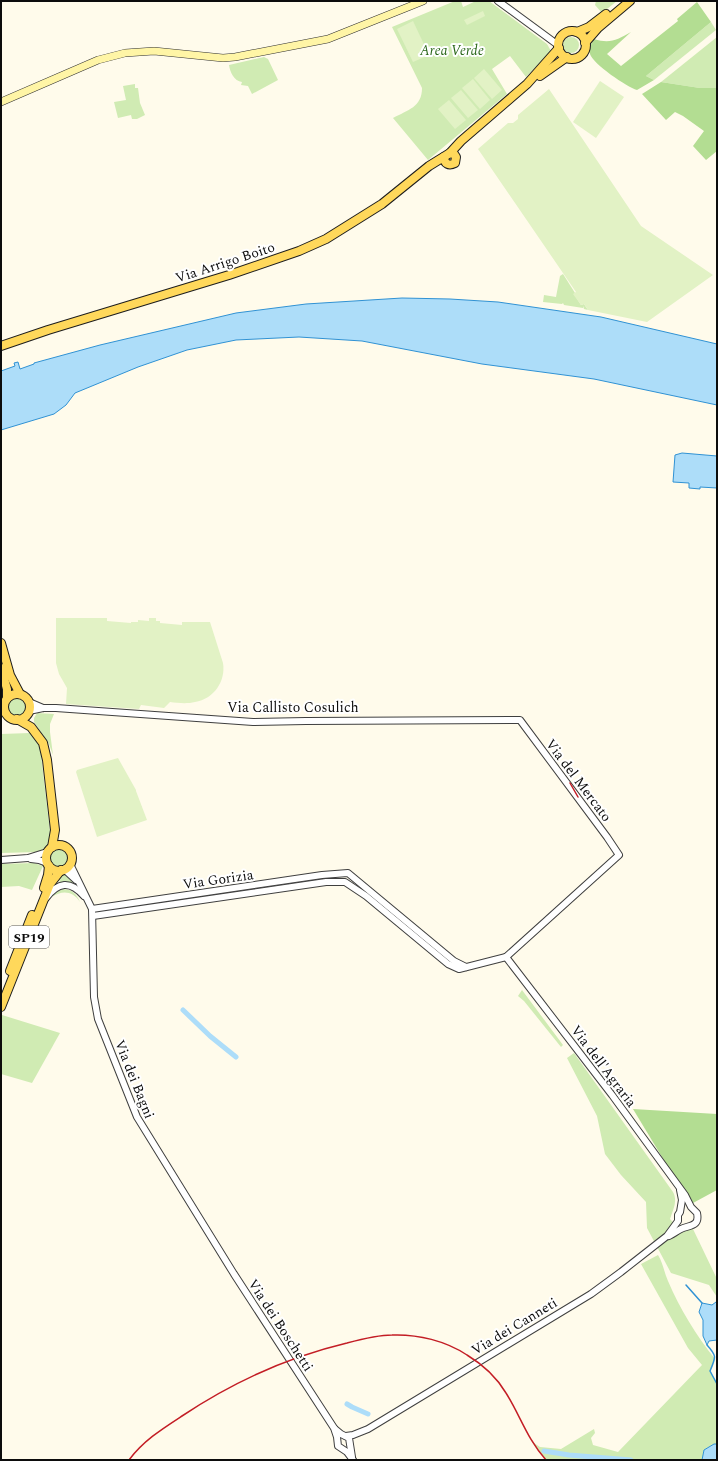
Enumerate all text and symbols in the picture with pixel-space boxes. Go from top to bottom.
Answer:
park label: Area Verde [419,40,484,61]
street label: Via Arrigo Boito [173,237,278,288]
street label: Via Callisto Cosulich [227,697,359,718]
street label: Via del Mercato [540,734,617,826]
street label: Via Gorizia [181,864,255,895]
road number: SP19 [9,926,49,948]
street label: Via dell'Agraria [566,1021,642,1112]
street label: Via dei Bagni [109,1037,160,1122]
street label: Via dei Boschetti [243,1275,318,1376]
street label: Via dei Canneti [467,1292,561,1360]

